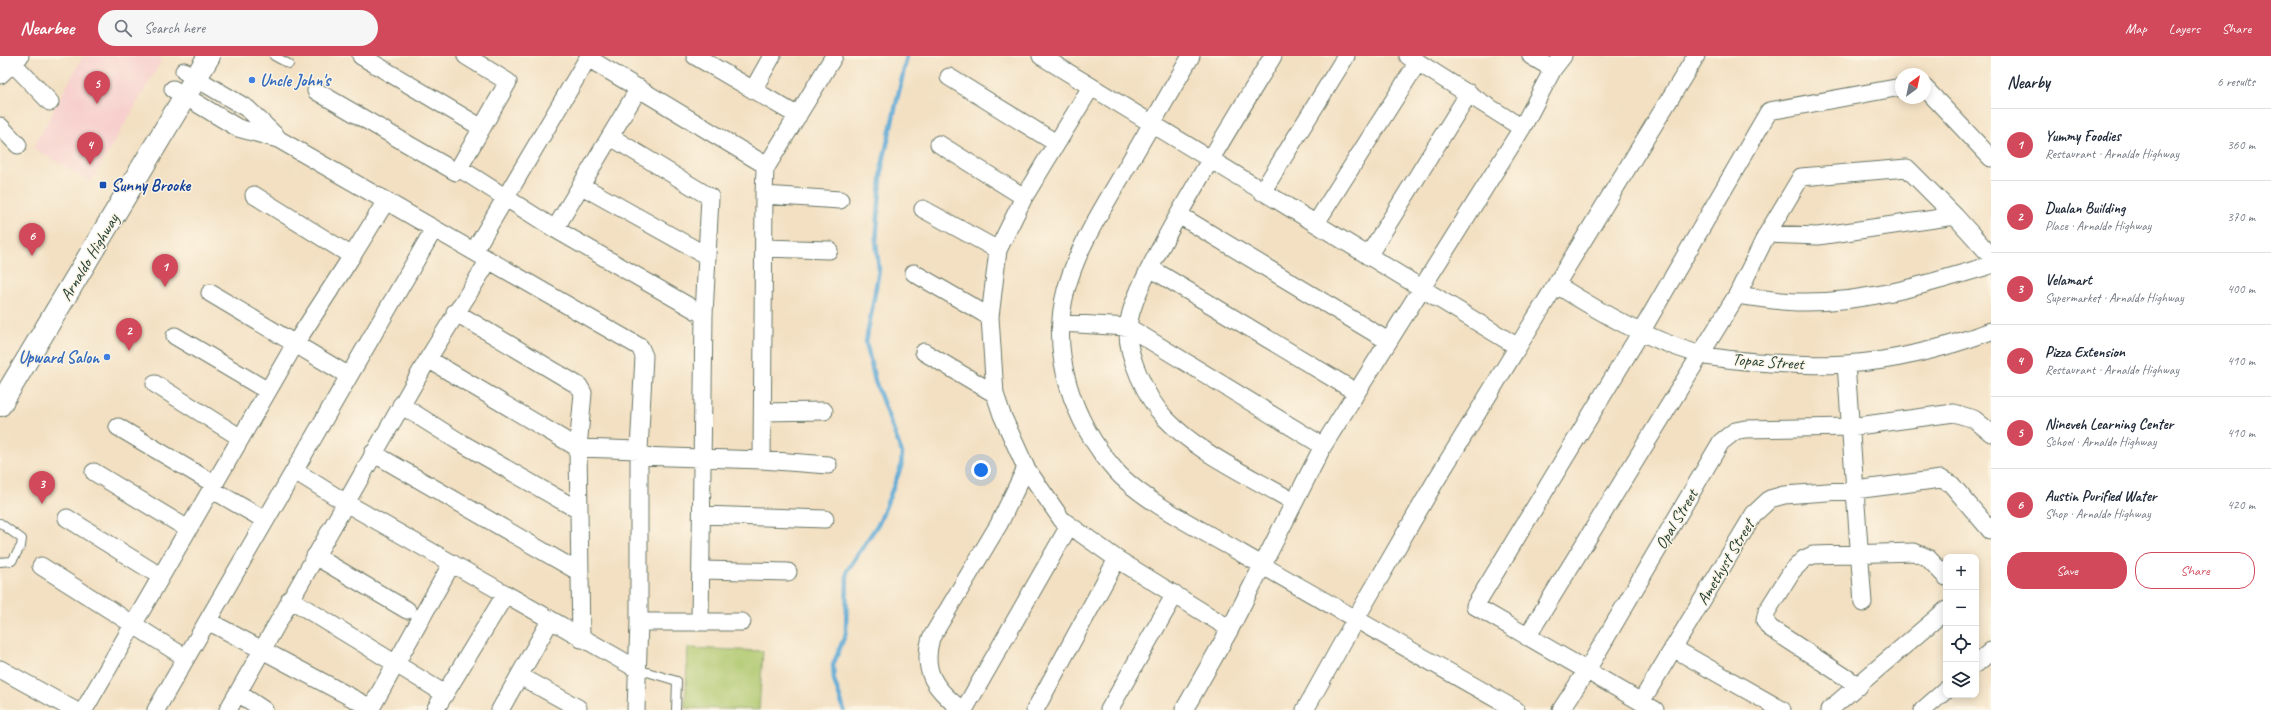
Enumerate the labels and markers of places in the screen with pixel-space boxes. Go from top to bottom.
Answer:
place label: Uncle John's [260,70,332,91]
pin: 5 [84,71,110,104]
marker: Uncle John's [247,75,257,85]
pin: 4 [77,132,103,165]
place label: Sunny Brooke [111,175,192,196]
marker: Sunny Brooke [98,180,108,190]
pin: 6 [19,223,45,256]
pin: 1 [152,254,178,287]
pin: 2 [116,318,142,351]
place label: Upward Salon [18,347,100,368]
marker: Upward Salon [102,352,112,362]
pin: 3 [29,471,55,504]

